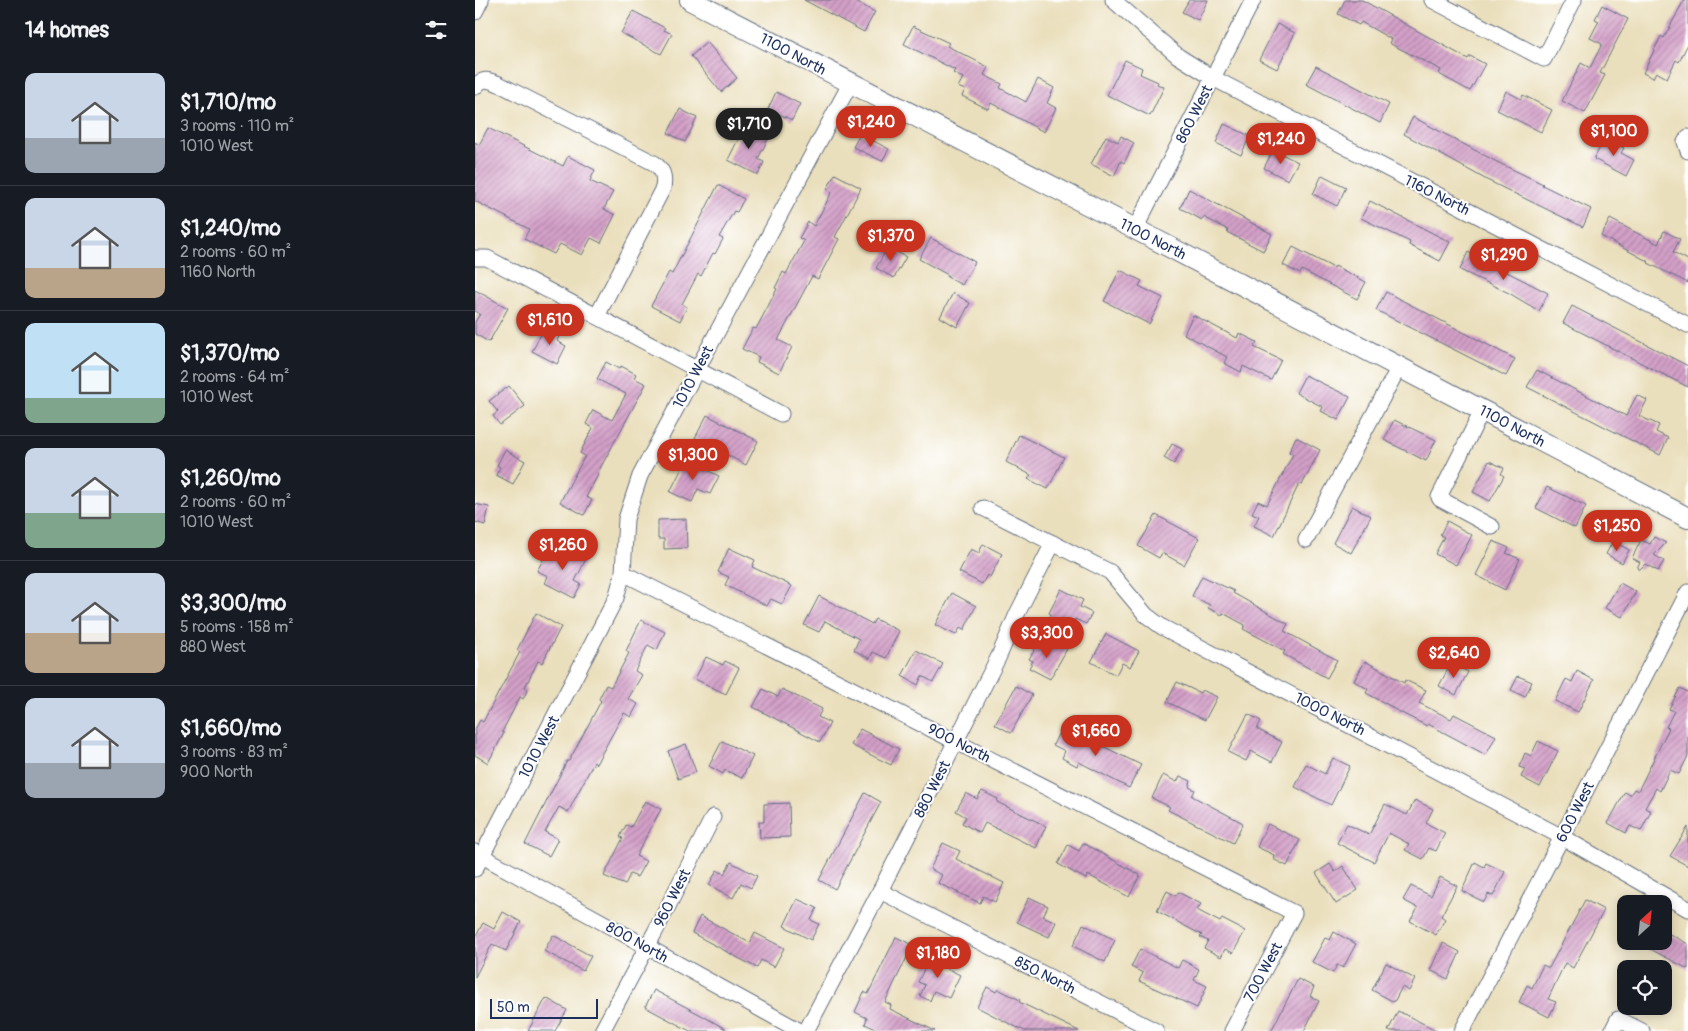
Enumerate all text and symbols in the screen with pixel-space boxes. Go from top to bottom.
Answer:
icon: filters [422,16,450,44]
text: 14 homes [25,17,109,44]
street label: 1100 North [756,29,829,80]
street label: 860 West [1172,81,1218,146]
text: $1,710/mo [180,89,276,116]
icon: home [65,93,125,153]
pin: $1,240 [830,106,912,148]
pin: $1,710 [708,108,790,150]
text: $1,240 [847,112,895,132]
text: $1,710 [727,114,771,134]
pin: $1,100 [1573,114,1655,157]
text: 3 rooms · 110 m² [180,116,294,136]
text: $1,100 [1590,121,1638,141]
pin: $1,240 [1240,122,1322,165]
text: $1,240 [1257,129,1305,149]
text: 1010 West [180,136,253,156]
street label: 1160 North [1401,171,1473,220]
text: $1,240/mo [180,215,281,242]
street label: 1100 North [1116,215,1189,264]
icon: home [65,218,125,278]
pin: $1,370 [850,220,932,262]
text: $1,370 [867,226,915,246]
pin: $1,290 [1463,238,1545,281]
text: 2 rooms · 60 m² [180,242,291,262]
text: $1,290 [1480,245,1528,265]
text: 1160 North [180,262,255,282]
pin: $1,610 [509,304,591,346]
text: $1,610 [527,310,573,330]
text: $1,370/mo [180,340,280,367]
street label: 1010 West [669,342,718,412]
icon: home [65,343,125,403]
text: 2 rooms · 64 m² [180,367,290,387]
text: 1010 West [180,387,253,407]
street label: 1100 North [1475,401,1548,452]
pin: $1,300 [652,438,734,481]
text: $1,300 [668,445,718,465]
text: $1,260/mo [180,465,281,492]
icon: home [65,468,125,528]
text: 2 rooms · 60 m² [180,492,291,512]
pin: $1,250 [1576,510,1658,552]
text: 1010 West [180,512,253,532]
text: $1,250 [1593,516,1641,536]
pin: $1,260 [522,528,604,571]
text: $1,260 [539,535,587,555]
text: $3,300/mo [180,590,286,617]
icon: home [65,593,125,653]
pin: $3,300 [1006,616,1088,659]
text: 5 rooms · 158 m² [180,617,294,637]
text: $3,300 [1021,623,1073,643]
pin: $2,640 [1413,636,1495,679]
text: 880 West [180,637,246,657]
text: $2,640 [1428,643,1480,663]
street label: 1000 North [1291,689,1368,740]
street label: 1010 West [515,712,564,782]
pin: $1,660 [1055,714,1137,757]
text: $1,660/mo [180,715,281,742]
icon: home [65,718,125,778]
street label: 900 North [924,720,993,767]
text: $1,660 [1072,721,1120,741]
text: 3 rooms · 83 m² [180,742,288,762]
street label: 880 West [910,757,955,821]
text: 900 North [180,762,253,782]
street label: 600 West [1552,778,1599,846]
street label: 960 West [650,865,696,931]
north arrow [1617,895,1673,950]
map controls [1617,895,1672,1015]
street label: 800 North [602,918,671,967]
pin: $1,180 [897,936,979,979]
street label: 700 West [1240,938,1287,1005]
text: $1,180 [916,943,960,963]
street label: 850 North [1011,952,1078,999]
button: locate [1617,960,1672,1015]
scale bar [490,996,597,1019]
text: 50 m [497,999,530,1016]

